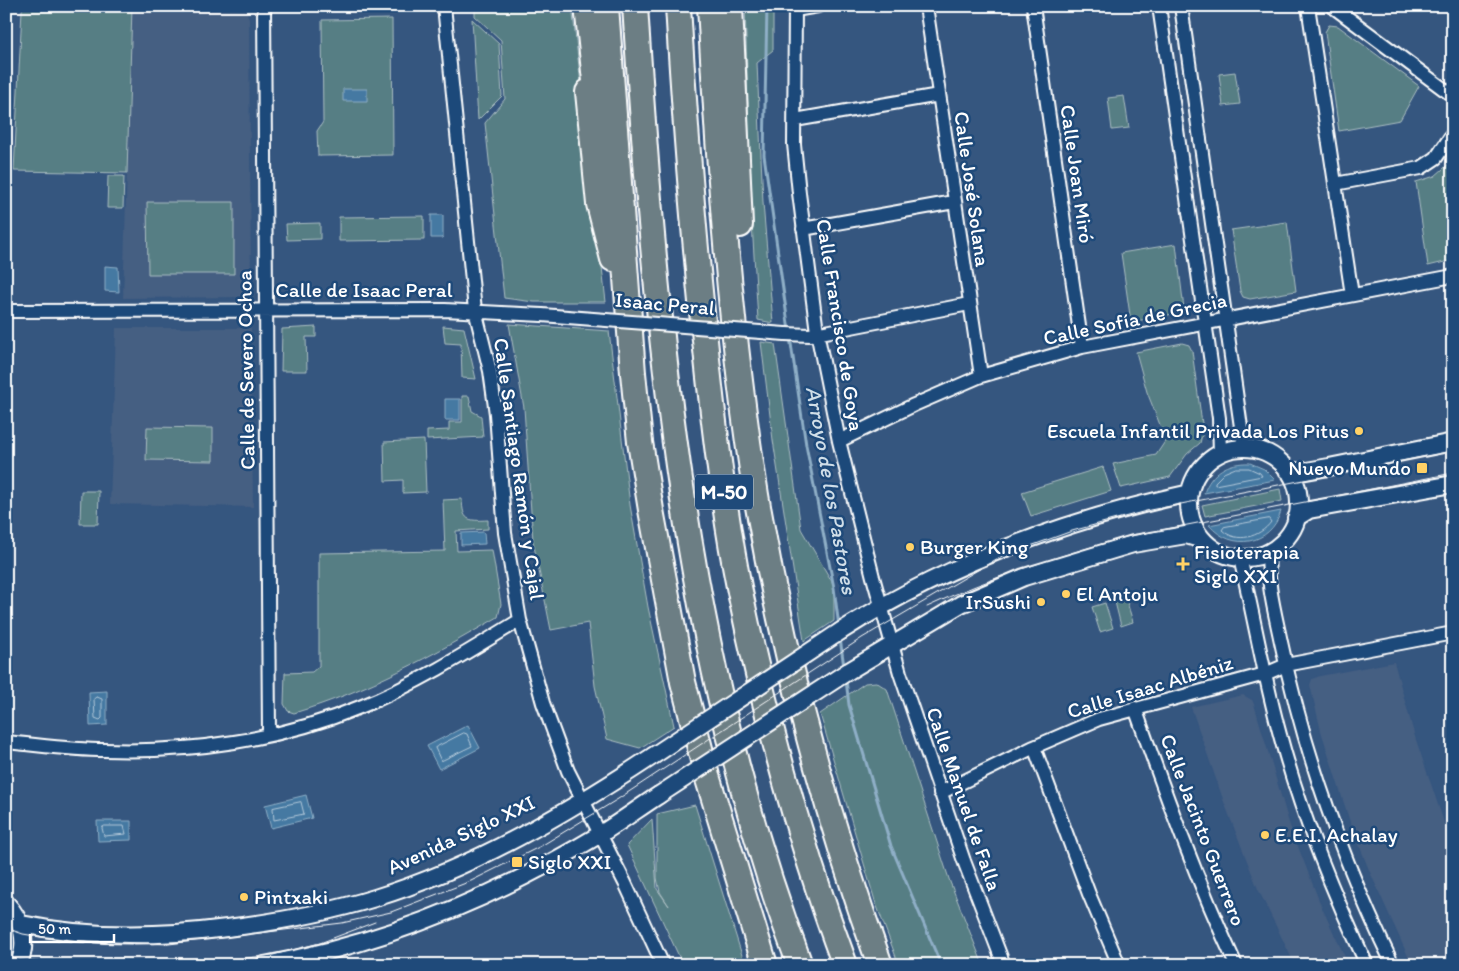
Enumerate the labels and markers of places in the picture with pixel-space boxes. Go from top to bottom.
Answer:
place label: Escuela Infantil Privada Los Pitus [1047,418,1349,443]
marker: Escuela Infantil Privada Los Pitus [1353,425,1365,437]
place label: Nuevo Mundo [1288,455,1411,480]
marker: Nuevo Mundo [1415,461,1429,475]
place label: Burger King [920,534,1029,559]
place label: Fisioterapia Siglo XXI [1194,539,1300,588]
marker: Burger King [904,541,916,553]
marker: Fisioterapia Siglo XXI [1176,557,1190,571]
place label: El Antoju [1076,581,1158,606]
marker: El Antoju [1060,588,1072,600]
place label: IrSushi [966,589,1031,614]
marker: IrSushi [1035,596,1047,608]
place label: E.E.I. Achalay [1275,822,1398,847]
marker: E.E.I. Achalay [1259,829,1271,841]
place label: Siglo XXI [528,849,611,874]
marker: Siglo XXI [510,855,524,869]
place label: Pintxaki [254,884,328,909]
marker: Pintxaki [238,891,250,903]

